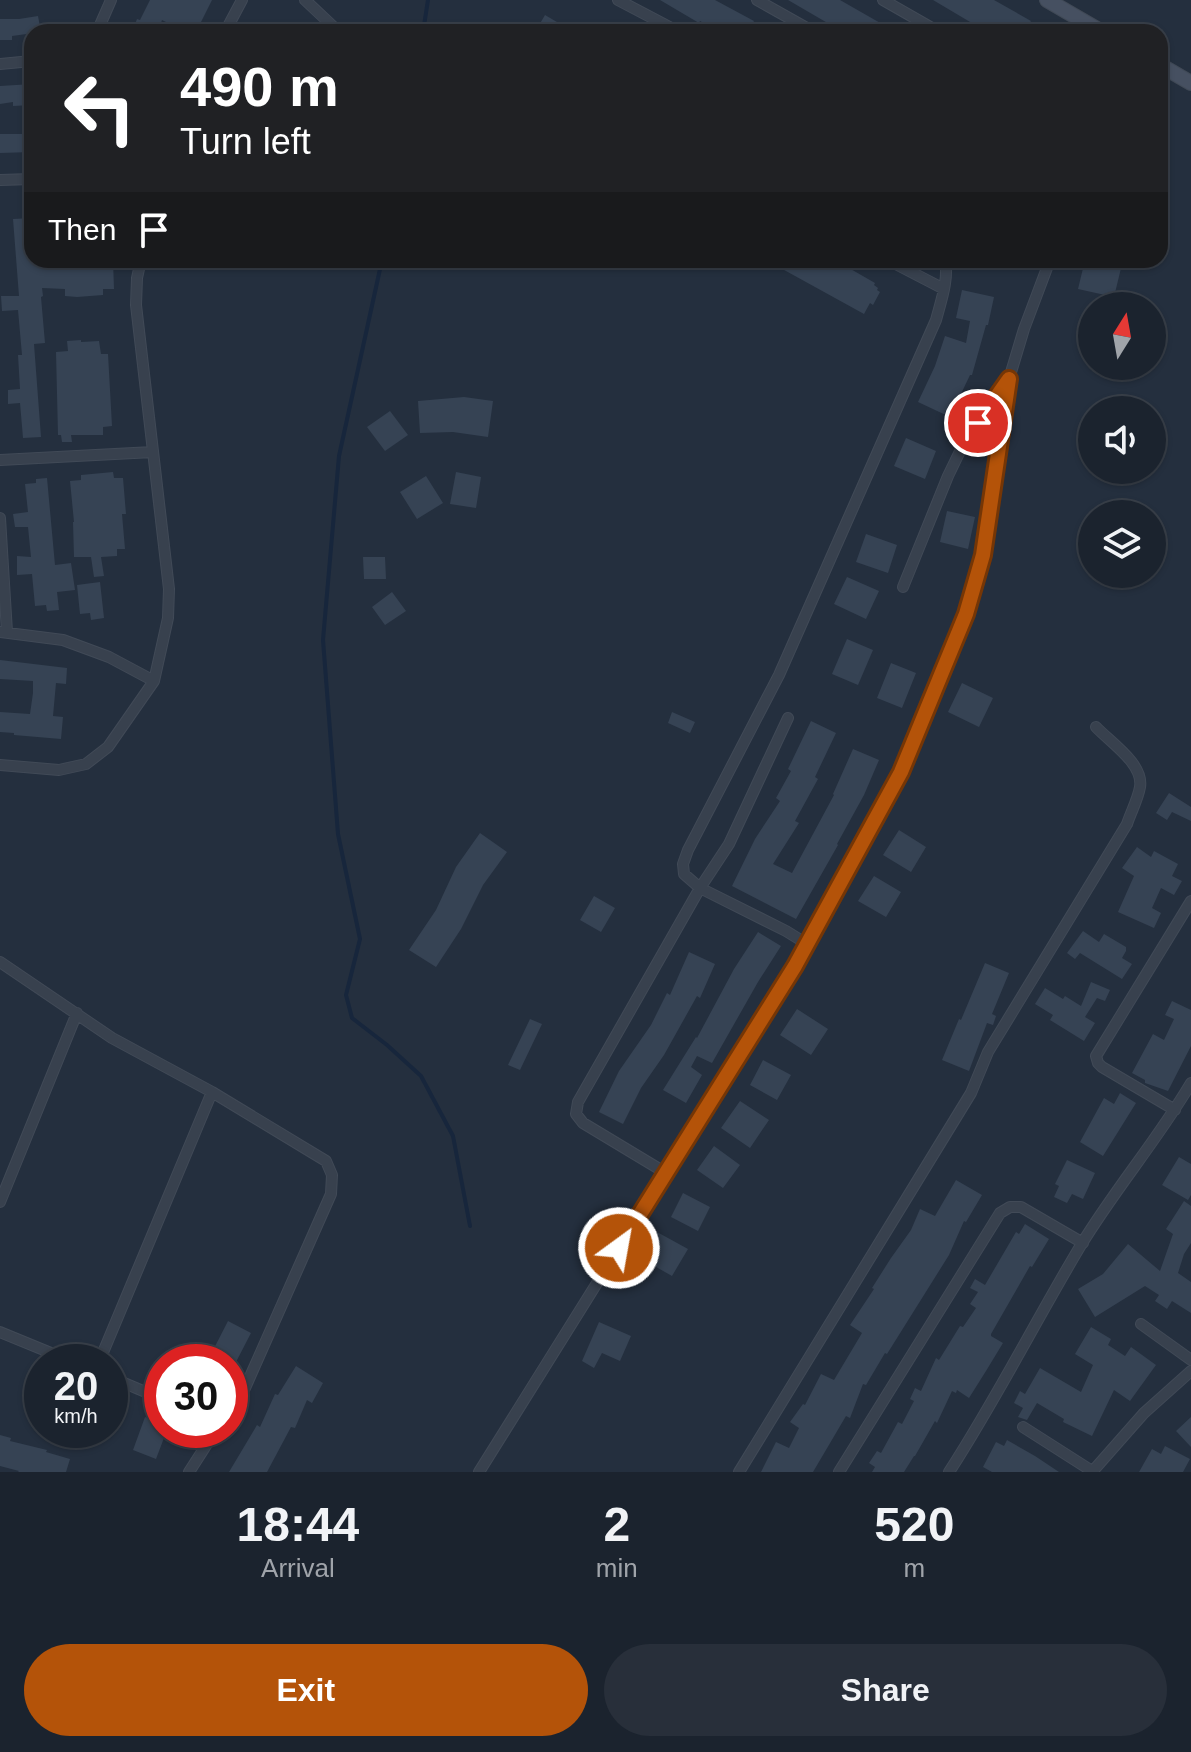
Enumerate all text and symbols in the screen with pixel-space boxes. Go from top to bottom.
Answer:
text: 490 m [180,55,339,118]
icon: left [48,56,152,160]
text: Turn left [180,121,311,162]
icon: arrive [132,208,176,252]
text: Then [48,213,116,246]
north arrow [1078,292,1166,380]
map controls [1078,292,1166,588]
pin [944,389,1012,457]
button: sound [1078,396,1166,484]
icon: arrive [956,401,1000,445]
button: layers [1078,500,1166,588]
position arrow [577,1206,661,1290]
speed limit sign: 30 [144,1344,248,1448]
text: 20 [54,1364,98,1408]
text: km/h [54,1405,98,1427]
text: 18:44 [237,1498,359,1551]
text: 2 [603,1498,630,1551]
text: 520 [874,1498,954,1551]
text: Arrival [261,1553,335,1583]
text: min [596,1553,638,1583]
text: m [904,1553,925,1583]
button: Exit [24,1644,588,1736]
button: Share [604,1644,1167,1736]

